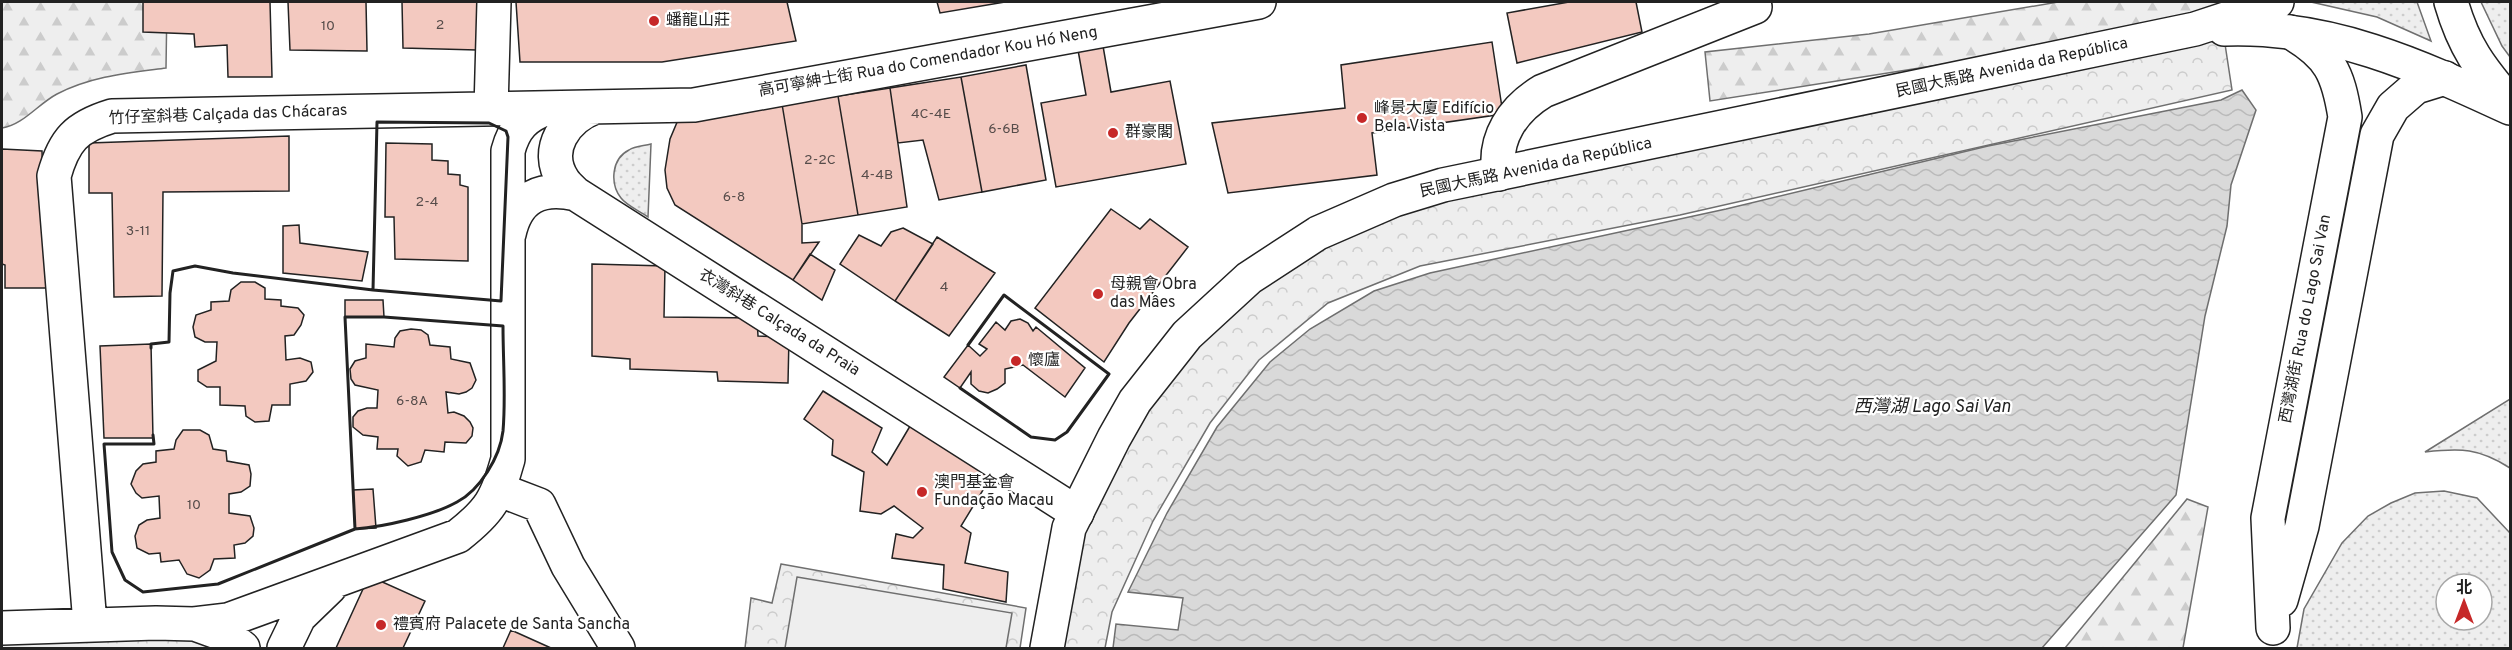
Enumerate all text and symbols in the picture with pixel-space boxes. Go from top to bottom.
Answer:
place label: 蟠龍山莊 [666,11,730,31]
marker: 蟠龍山莊 [647,14,661,28]
house number: 2 [436,17,444,34]
house number: 10 [321,18,335,35]
street label: 高可寧紳士街 Rua do Comendador Kou Hó Neng [757,22,1099,102]
street label: 民國大馬路 Avenida da República [1894,34,2130,102]
place label: 峰景大廈 Edifício Bela Vista [1374,99,1494,137]
street label: 竹仔室斜巷 Calçada das Chácaras [108,101,348,129]
house number: 4C-4E [911,106,951,123]
marker: 峰景大廈 Edifício Bela Vista [1355,111,1369,125]
house number: 6-6B [988,121,1020,138]
place label: 群豪閣 [1125,123,1173,143]
marker: 群豪閣 [1106,126,1120,140]
street label: 民國大馬路 Avenida da República [1418,134,1654,202]
house number: 2-2C [804,152,836,169]
house number: 4-4B [861,167,893,184]
house number: 6-8 [723,189,745,206]
house number: 2-4 [416,194,438,211]
street label: 西灣湖街 Rua do Lago Sai Van [2276,213,2336,425]
house number: 3-11 [126,223,150,240]
street label: 衣灣斜巷 Calçada da Praia [695,265,863,381]
place label: 母親會 Obra das Mâes [1110,275,1197,313]
house number: 4 [940,279,948,296]
marker: 母親會 Obra das Mâes [1091,287,1105,301]
place label: 懷廬 [1028,351,1060,371]
marker: 懷廬 [1009,354,1023,368]
house number: 6-8A [396,393,428,410]
water label: 西灣湖 Lago Sai Van [1853,396,2011,419]
place label: 澳門基金會 Fundação Macau [934,473,1054,511]
marker: 澳門基金會 Fundação Macau [915,485,929,499]
house number: 10 [187,497,201,514]
north arrow [2434,572,2494,632]
text: 北 [2456,579,2472,599]
place label: 禮賓府 Palacete de Santa Sancha [393,615,630,635]
marker: 禮賓府 Palacete de Santa Sancha [374,618,388,632]

